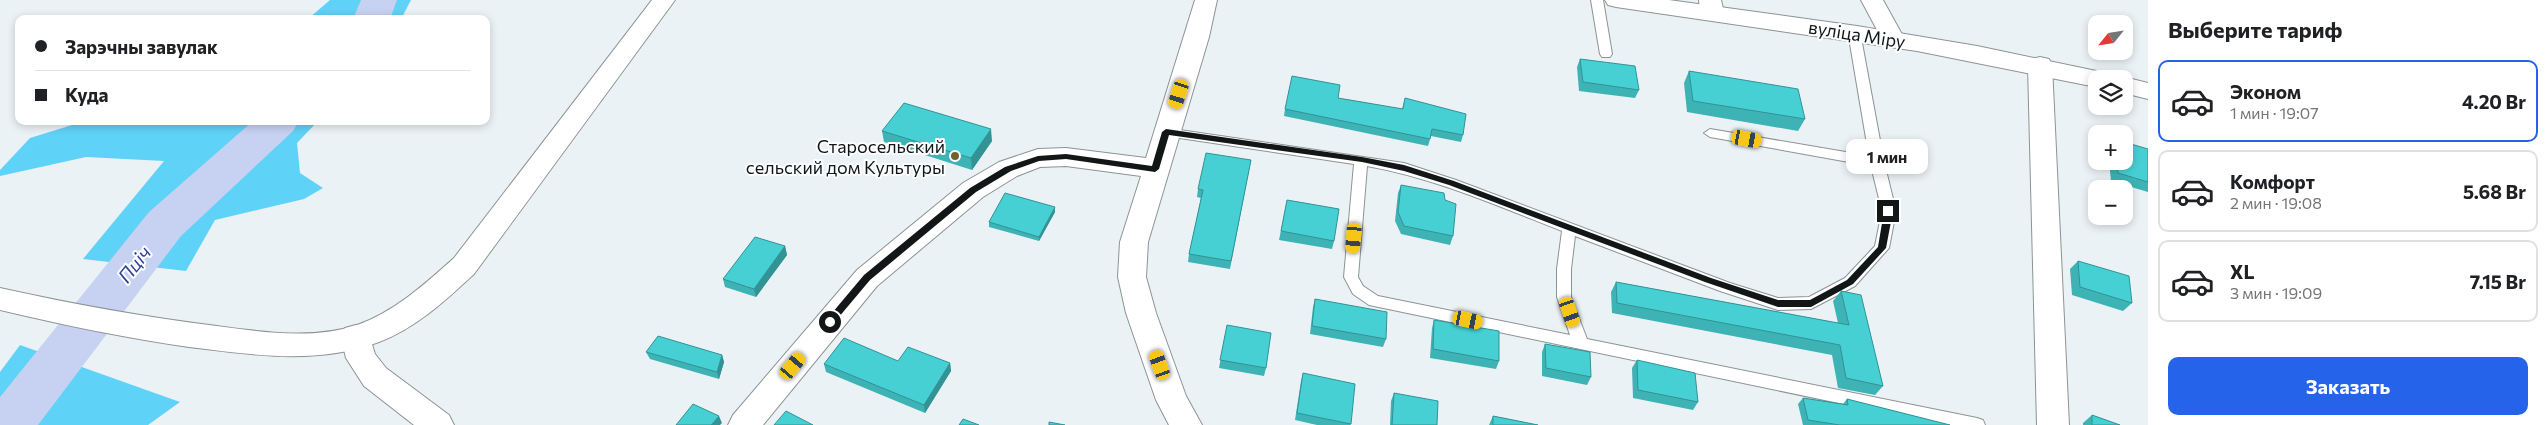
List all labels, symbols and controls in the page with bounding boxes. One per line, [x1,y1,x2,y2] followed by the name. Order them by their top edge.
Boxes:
[1807,15,1907,53] street label: вуліца Міру
[2088,15,2132,60] north arrow
[2088,15,2133,225] map controls
[2168,16,2342,43] text: Выберите тариф
[65,35,218,58] text: Зарэчны завулак
[2088,70,2133,115] button: layers
[1167,77,1190,111] car
[2170,79,2215,124] icon: car
[2230,80,2301,103] text: Эконом
[65,83,109,106] text: Куда
[2462,90,2526,113] text: 4.20 Br
[2230,103,2319,122] text: 1 мин · 19:07
[2088,125,2133,170] button: +
[1730,129,1763,149] car
[746,135,945,178] place label: Старосельский сельский дом Культуры
[1847,138,1929,174] callout: 1 мин
[1867,147,1907,166] text: 1 мин
[949,150,961,162] marker: Старосельский сельский дом Культуры
[2170,169,2215,214] icon: car
[2230,170,2315,193] text: Комфорт
[2088,180,2133,225] button: −
[2463,180,2526,203] text: 5.68 Br
[2230,193,2322,212] text: 2 мин · 19:08
[1877,200,1899,222] route end
[1345,222,1362,254] car
[113,241,155,287] water label: Пціч
[2170,259,2215,304] icon: car
[2230,260,2255,283] text: XL
[2470,270,2526,293] text: 7.15 Br
[2230,283,2322,302] text: 3 мин · 19:09
[1558,295,1581,329] car
[1451,310,1484,330] car
[819,311,841,333] route start
[1147,348,1172,382] car
[777,350,808,382] car
[2168,357,2528,415] button: Заказать

